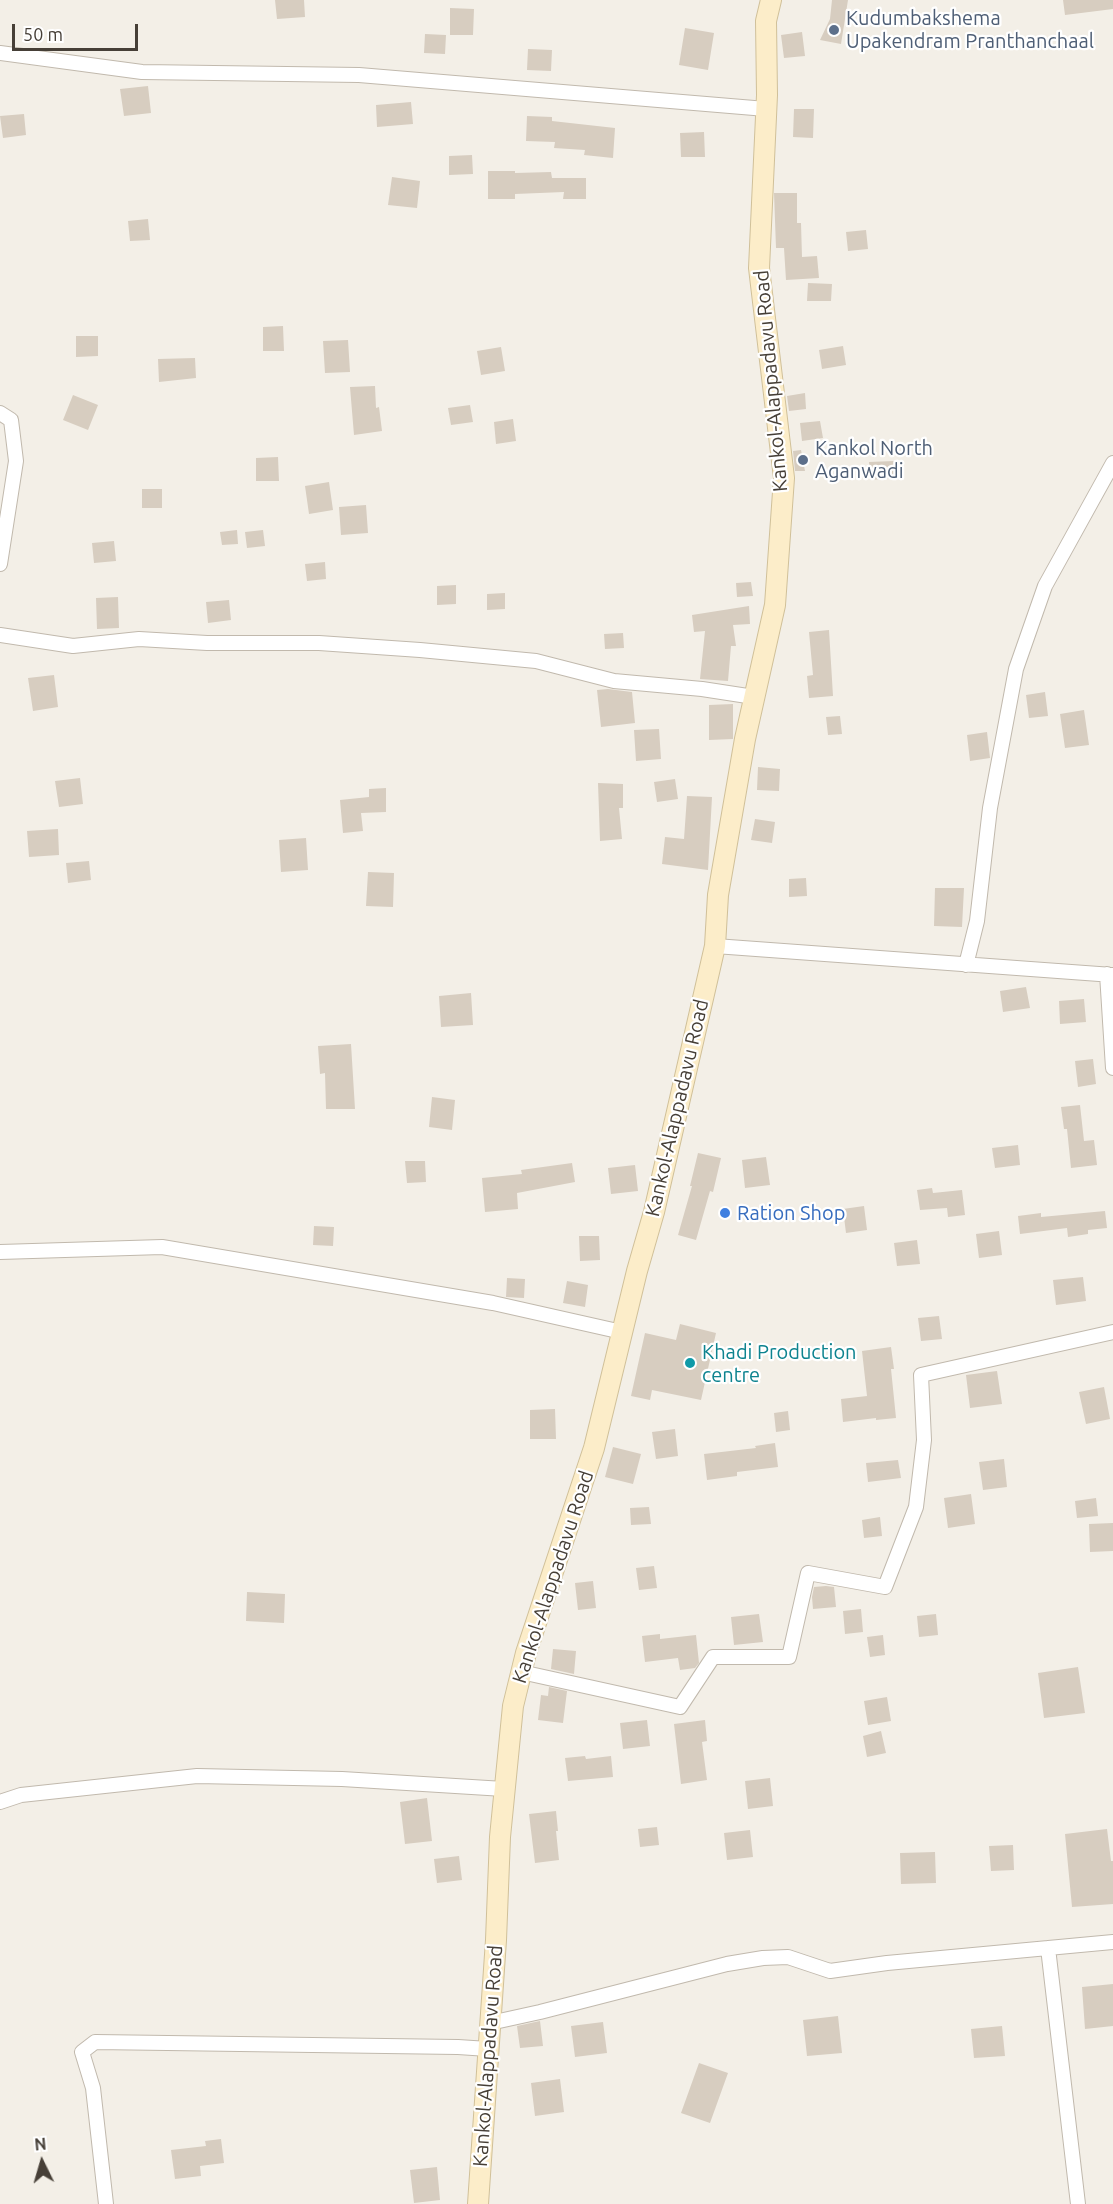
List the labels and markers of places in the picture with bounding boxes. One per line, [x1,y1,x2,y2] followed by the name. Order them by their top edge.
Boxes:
[846,6,1094,53] place label: Kudumbakshema Upakendram Pranthanchaal
[827,23,841,37] marker: Kudumbakshema Upakendram Pranthanchaal
[815,436,933,483] place label: Kankol North Aganwadi
[796,453,810,467] marker: Kankol North Aganwadi
[737,1201,845,1225] place label: Ration Shop
[718,1206,732,1220] marker: Ration Shop
[702,1340,856,1387] place label: Khadi Production centre
[683,1356,697,1370] marker: Khadi Production centre

